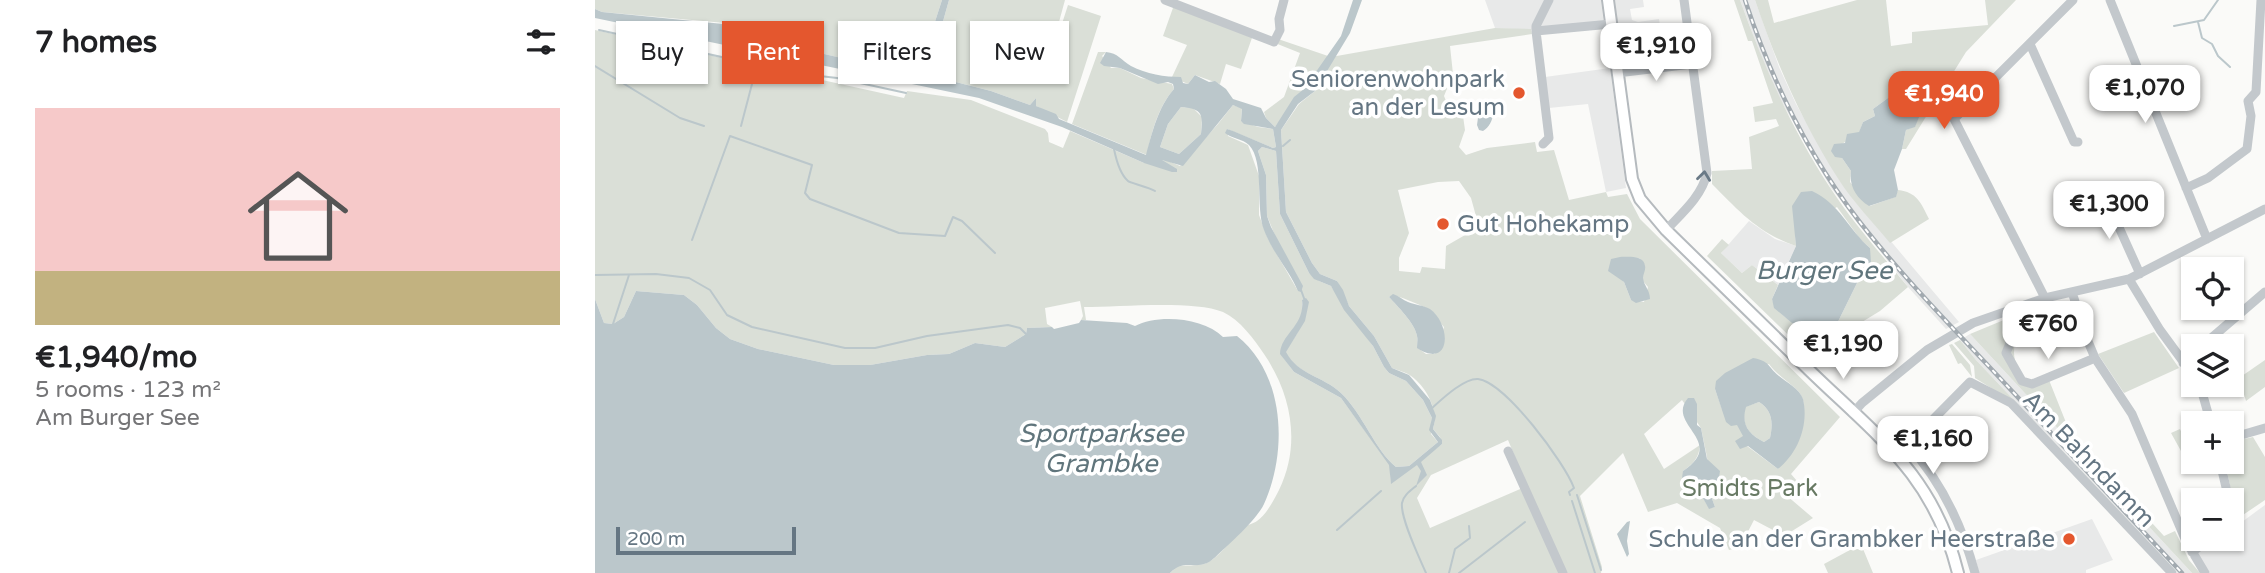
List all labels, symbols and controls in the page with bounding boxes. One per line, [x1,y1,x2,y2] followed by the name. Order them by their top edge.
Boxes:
[616,21,708,84] chip: Buy
[722,21,824,84] chip: Rent
[838,21,956,84] chip: Filters
[970,21,1069,84] chip: New
[522,23,560,61] icon: filters
[35,24,157,61] text: 7 homes
[1599,24,1713,83] pin: €1,910
[1616,32,1696,60] text: €1,910
[1291,65,1505,122] place label: Seniorenwohnpark an der Lesum
[2088,66,2202,125] pin: €1,070
[1887,72,2001,131] pin: €1,940
[2105,74,2185,102] text: €1,070
[1904,80,1984,108] text: €1,940
[1511,85,1527,101] marker: Seniorenwohnpark an der Lesum
[235,153,361,279] icon: home
[1696,170,1711,182] one-way arrow
[2052,182,2166,241] pin: €1,300
[2069,190,2149,218] text: €1,300
[1457,210,1629,239] place label: Gut Hohekamp
[1435,216,1451,232] marker: Gut Hohekamp
[1756,255,1894,286] water label: Burger See
[2181,257,2244,551] map controls
[2181,257,2244,320] button: locate
[2007,302,2089,361] pin: €760
[2018,310,2078,338] text: €760
[1786,322,1900,381] pin: €1,190
[1803,330,1883,358] text: €1,190
[2181,334,2244,397] button: layers
[35,339,197,376] text: €1,940/mo
[35,376,221,404] text: 5 rooms · 123 m²
[2016,385,2161,533] street label: Am Bahndamm
[35,404,200,432] text: Am Burger See
[2181,411,2244,474] button: +
[1876,416,1990,476] pin: €1,160
[1019,418,1185,479] water label: Sportparksee Grambke
[1893,425,1973,453] text: €1,160
[1682,474,1818,503] park label: Smidts Park
[2181,488,2244,551] button: −
[616,524,796,556] scale bar
[1648,525,2055,554] place label: Schule an der Grambker Heerstraße
[627,528,685,550] text: 200 m
[2061,531,2077,547] marker: Schule an der Grambker Heerstraße

